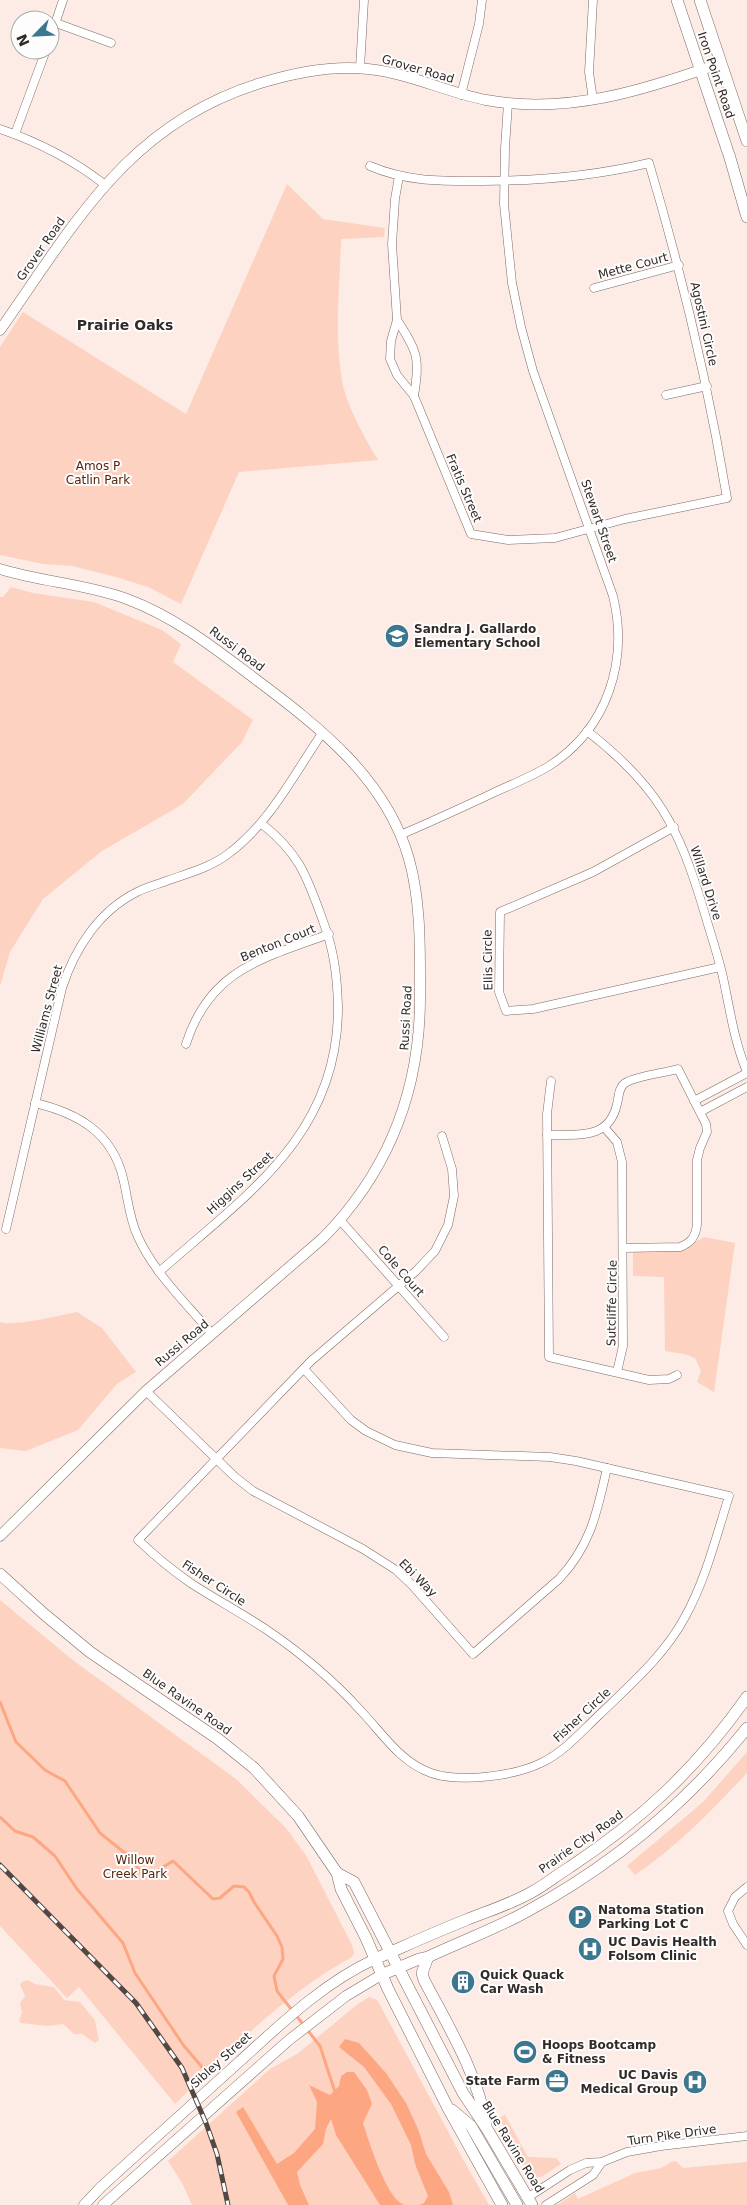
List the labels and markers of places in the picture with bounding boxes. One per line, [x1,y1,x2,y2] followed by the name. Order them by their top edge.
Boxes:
[414,622,540,650] place label: Sandra J. Gallardo Elementary School
[384,623,410,649] school or university icon: Sandra J. Gallardo Elementary School
[598,1903,704,1931] place label: Natoma Station Parking Lot C
[567,1904,593,1930] parking icon: Natoma Station Parking Lot C
[608,1935,717,1963] place label: UC Davis Health Folsom Clinic
[577,1936,603,1962] hospital icon: UC Davis Health Folsom Clinic
[480,1968,565,1996] place label: Quick Quack Car Wash
[450,1969,476,1995] building icon: Quick Quack Car Wash
[542,2038,657,2066] place label: Hoops Bootcamp & Fitness
[512,2039,538,2065] sports icon: Hoops Bootcamp & Fitness
[544,2068,570,2094] office icon: State Farm
[581,2068,678,2096] place label: UC Davis Medical Group
[682,2069,708,2095] hospital icon: UC Davis Medical Group
[465,2074,540,2088] place label: State Farm

